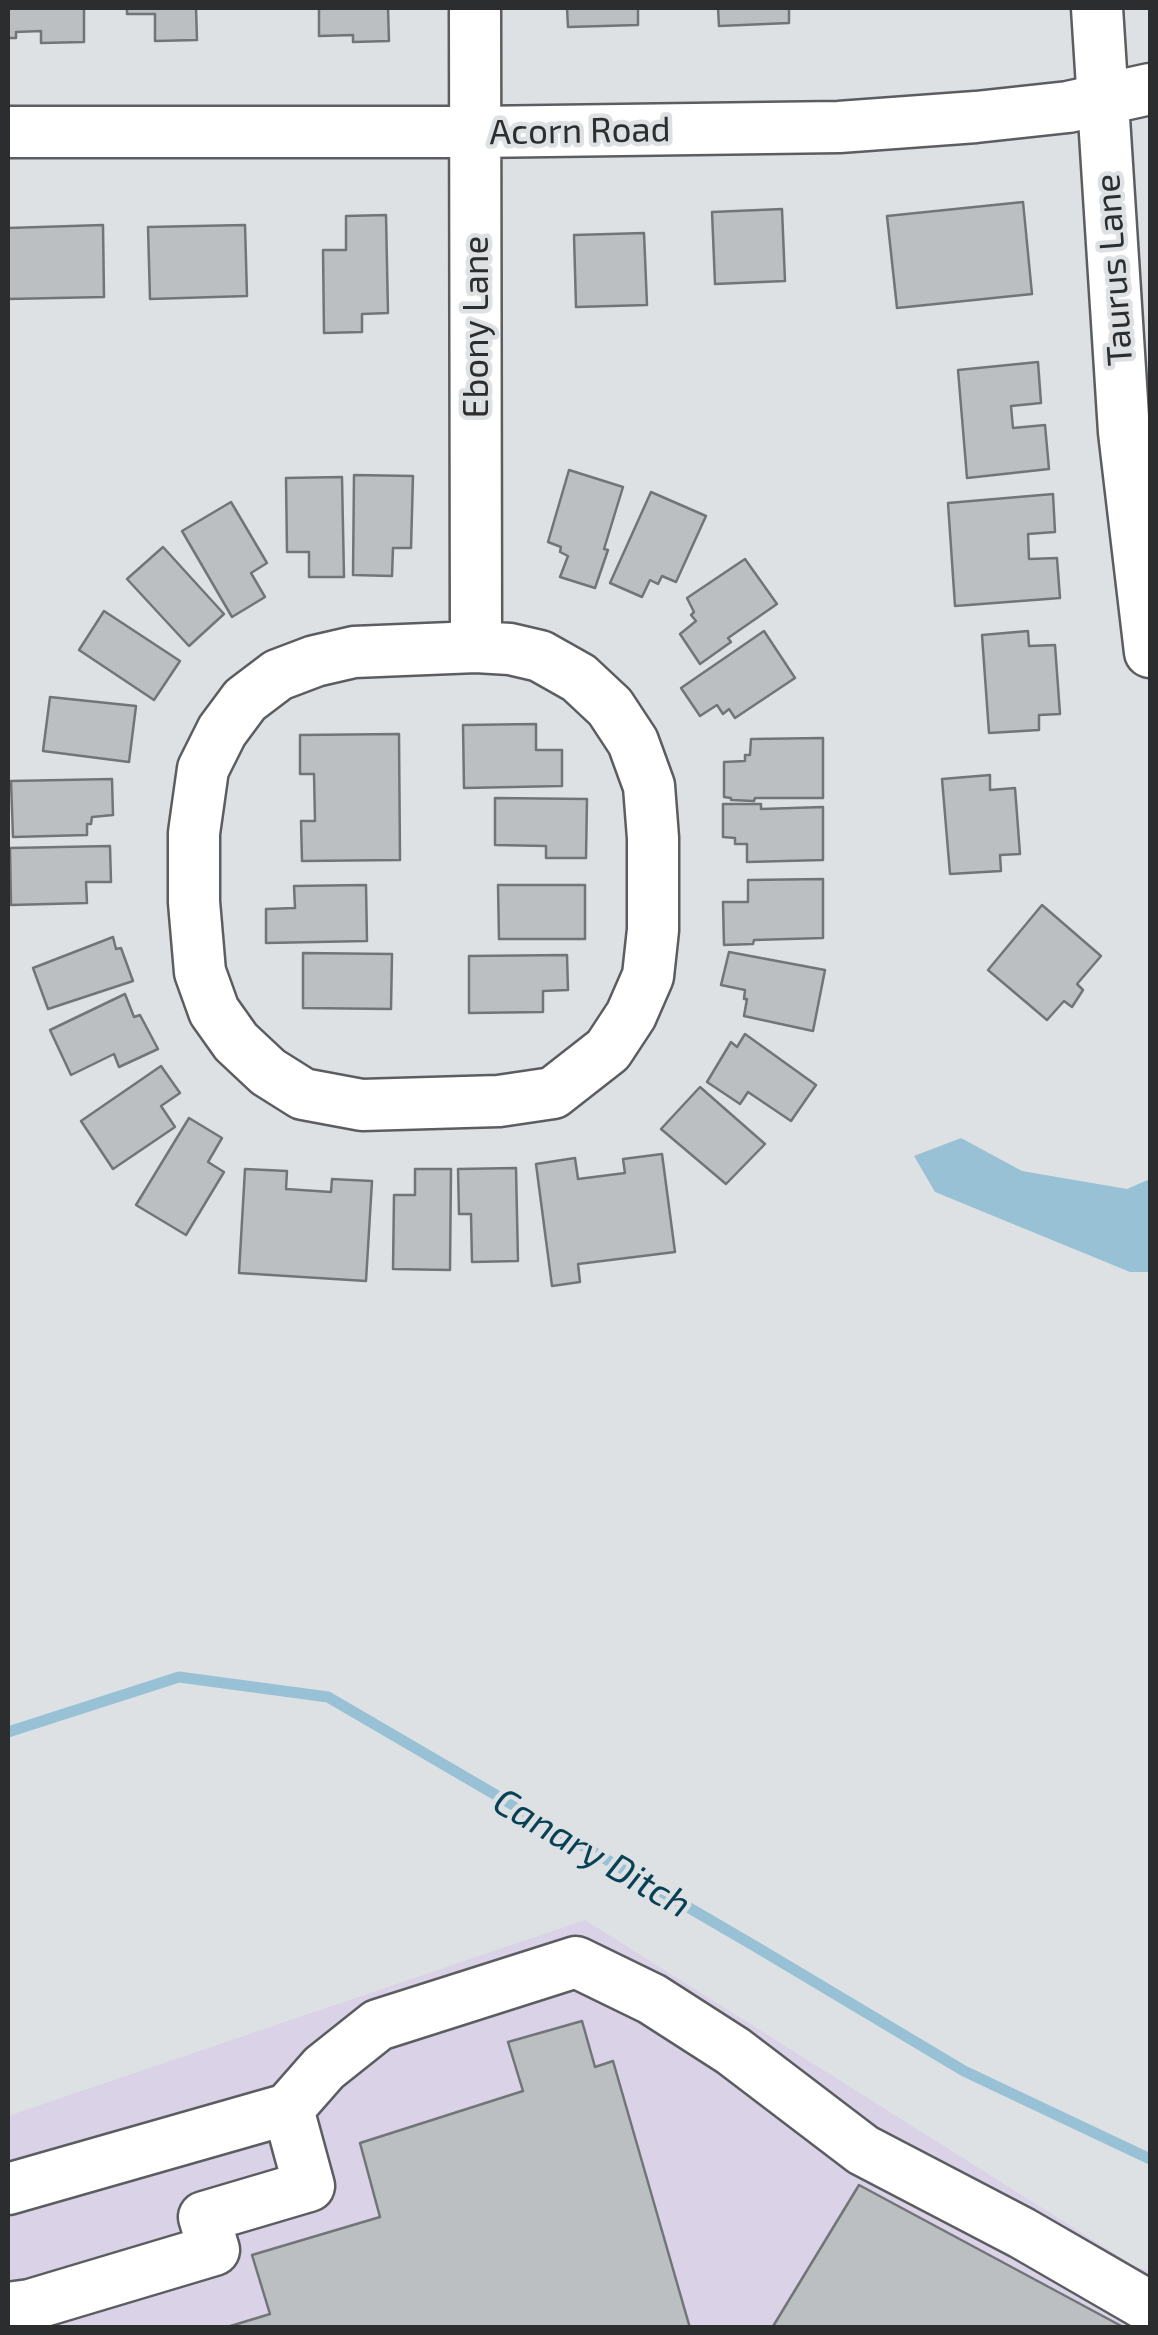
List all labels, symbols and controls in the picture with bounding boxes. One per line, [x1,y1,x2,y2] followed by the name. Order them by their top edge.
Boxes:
[489,108,671,154] street label: Acorn Road
[1086,173,1142,367] street label: Taurus Lane
[455,236,497,418] street label: Ebony Lane
[485,1778,699,1928] water label: Canary Ditch

